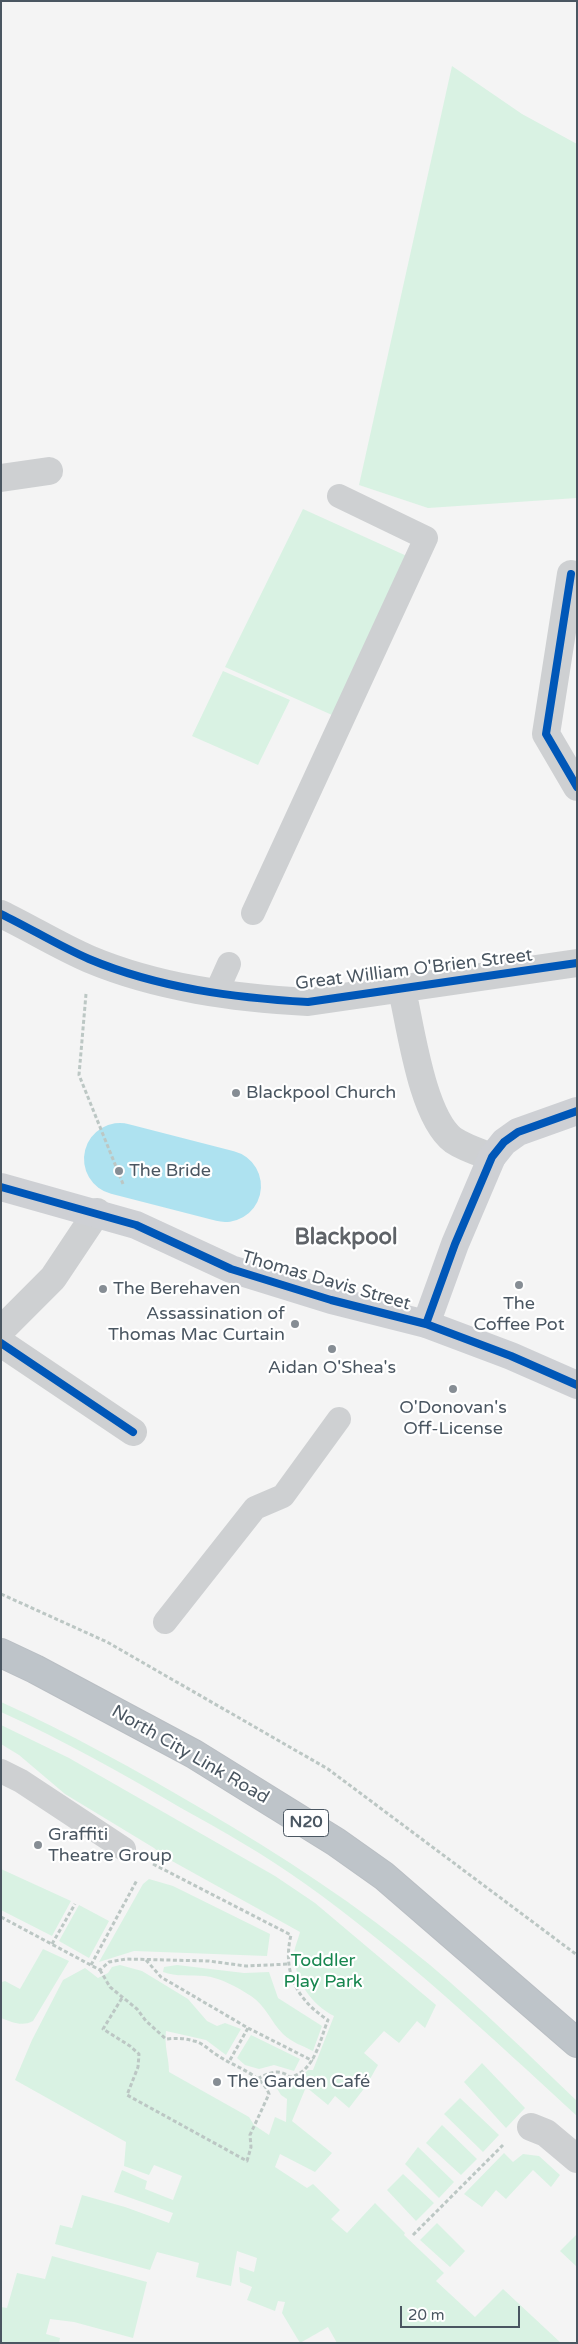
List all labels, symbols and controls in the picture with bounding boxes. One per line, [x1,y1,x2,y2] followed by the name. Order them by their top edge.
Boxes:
[294,945,534,995] street label: Great William O'Brien Street
[246,1082,396,1104] place label: Blackpool Church
[230,1087,242,1099] marker: Blackpool Church
[129,1160,211,1182] place label: The Bride
[113,1165,125,1177] marker: The Bride
[295,1225,397,1251] district label: Blackpool
[239,1247,413,1315] street label: Thomas Davis Street
[113,1278,241,1300] place label: The Berehaven
[513,1279,525,1291] marker: The Coffee Pot
[97,1283,109,1295] marker: The Berehaven
[473,1293,565,1336] place label: The Coffee Pot
[108,1303,285,1346] place label: Assassination of Thomas Mac Curtain
[289,1318,301,1330] marker: Assassination of Thomas Mac Curtain
[326,1343,338,1355] marker: Aidan O'Shea's
[268,1357,396,1379] place label: Aidan O'Shea's
[447,1383,459,1395] marker: O'Donovan's Off-License
[399,1397,507,1440] place label: O'Donovan's Off-License
[107,1701,273,1809] street label: North City Link Road
[284,1810,328,1836] road number: N20
[48,1824,172,1866] place label: Graffiti Theatre Group
[32,1839,44,1851] marker: Graffiti Theatre Group
[283,1950,363,1992] park label: Toddler Play Park
[227,2071,370,2093] place label: The Garden Café
[211,2076,223,2088] marker: The Garden Café
[403,2296,523,2328] scale bar
[408,2306,445,2324] text: 20 m

